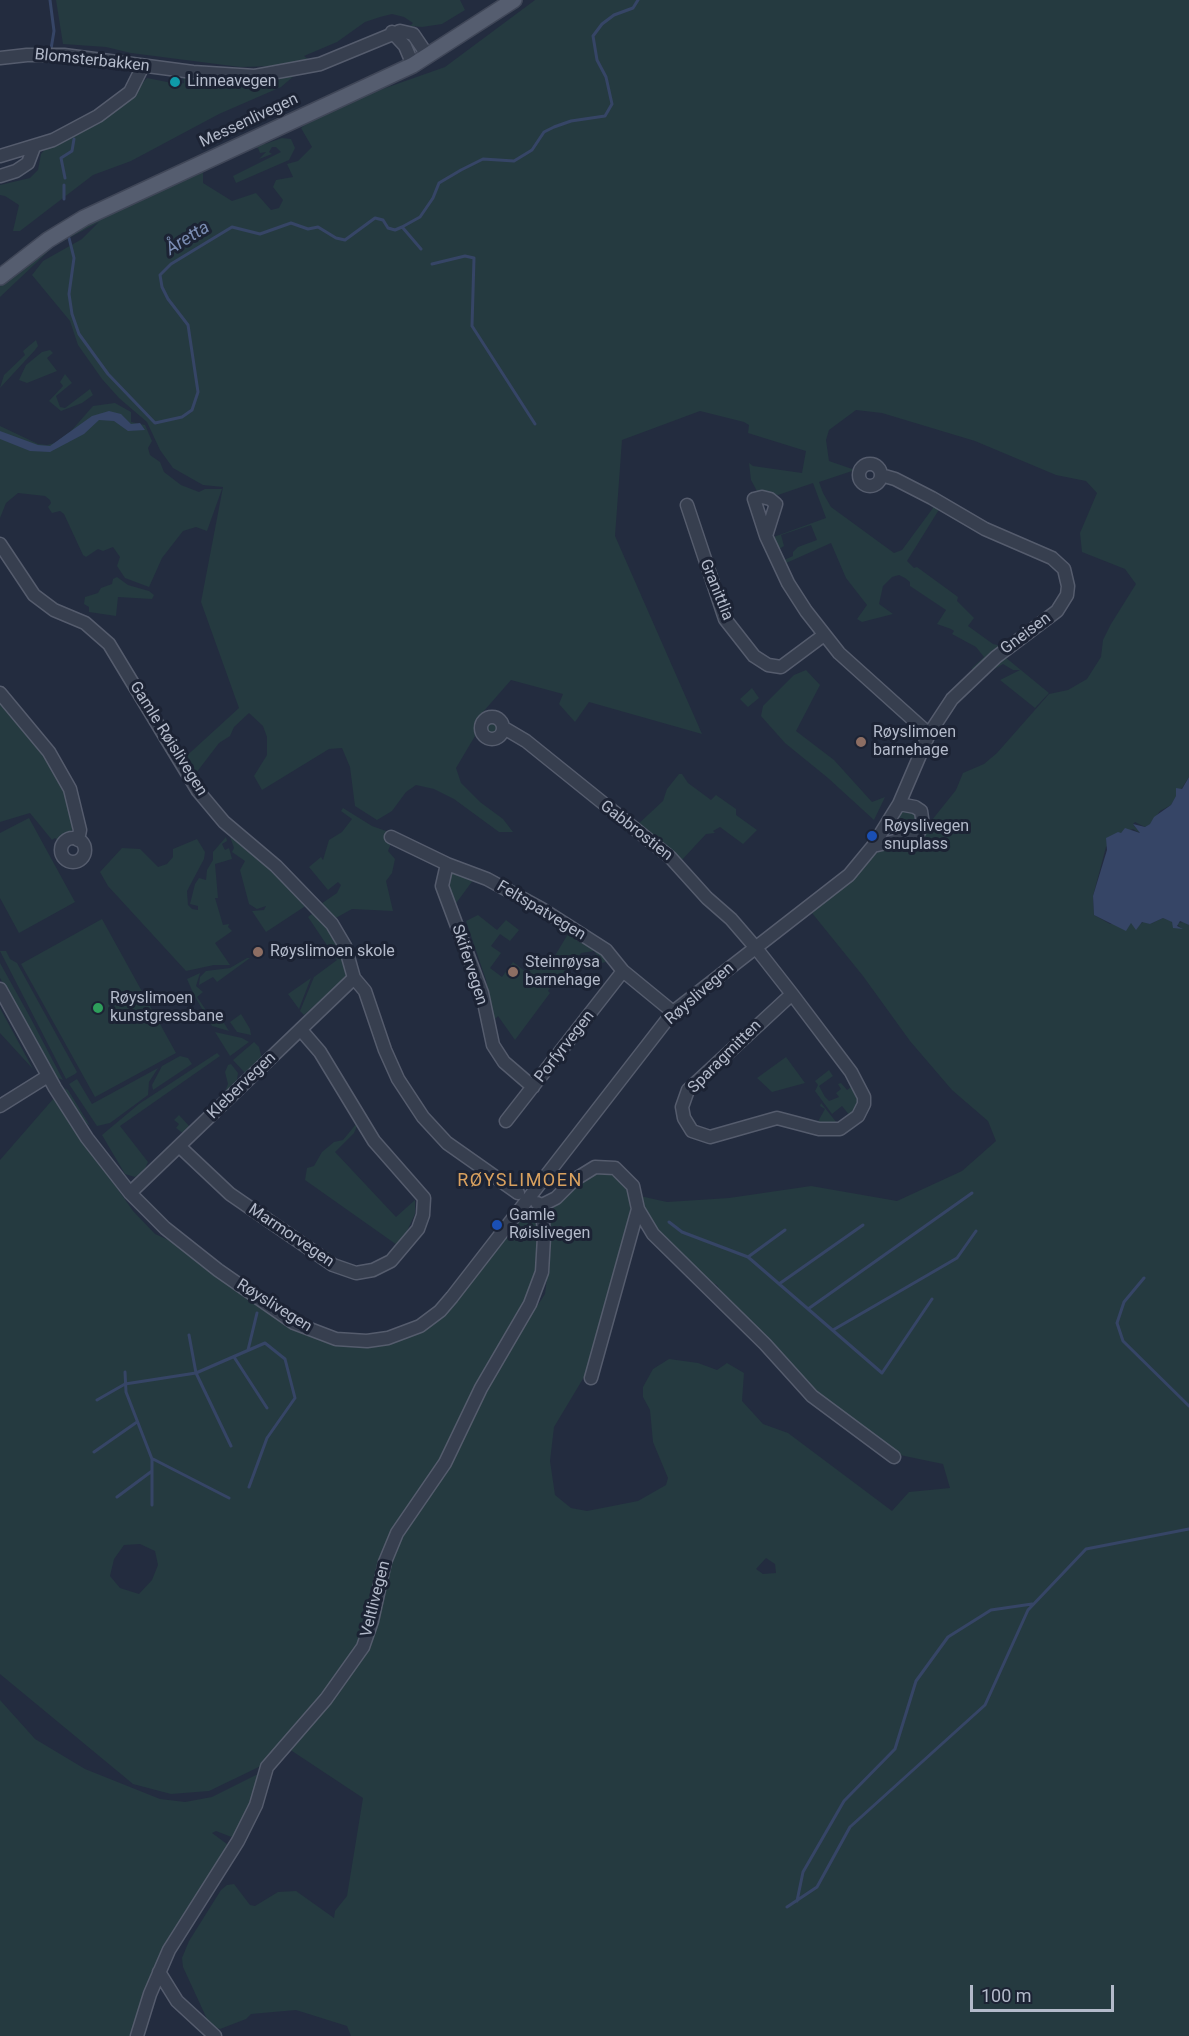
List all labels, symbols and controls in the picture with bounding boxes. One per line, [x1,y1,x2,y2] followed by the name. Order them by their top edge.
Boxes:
[34,45,150,77] street label: Blomsterbakken
[187,72,277,92] place label: Linneavegen
[168,75,182,89] marker: Linneavegen
[197,90,301,152] street label: Messenlivegen
[162,217,214,261] water label: Åretta
[695,557,737,623] street label: Granittlia
[997,609,1055,659] street label: Gneisen
[125,678,211,800] street label: Gamle Røislivegen
[873,723,956,761] place label: Røyslimoen barnehage
[854,735,868,749] marker: Røyslimoen barnehage
[596,797,676,865] street label: Gabbrostien
[884,817,969,855] place label: Røyslivegen snuplass
[865,829,879,843] marker: Røyslivegen snuplass
[493,877,589,945] street label: Feltspatvegen
[447,922,491,1008] street label: Skifervegen
[270,942,395,962] place label: Røyslimoen skole
[251,945,265,959] marker: Røyslimoen skole
[525,953,600,991] place label: Steinrøysa barnehage
[662,959,738,1029] street label: Røyslivegen
[506,965,520,979] marker: Steinrøysa barnehage
[110,989,224,1027] place label: Røyslimoen kunstgressbane
[91,1001,105,1015] marker: Røyslimoen kunstgressbane
[531,1007,599,1087] street label: Porfyrvegen
[684,1016,766,1098] street label: Sparagmitten
[204,1049,280,1123] street label: Klebervegen
[457,1170,583,1192] district label: RØYSLIMOEN
[244,1200,338,1272] street label: Marmorvegen
[509,1206,590,1244] place label: Gamle Røislivegen
[490,1218,504,1232] marker: Gamle Røislivegen
[233,1275,315,1337] street label: Røyslivegen
[357,1559,395,1639] street label: Veltlivegen
[973,1973,1117,2011] scale bar
[981,1985,1032,2006] text: 100 m

